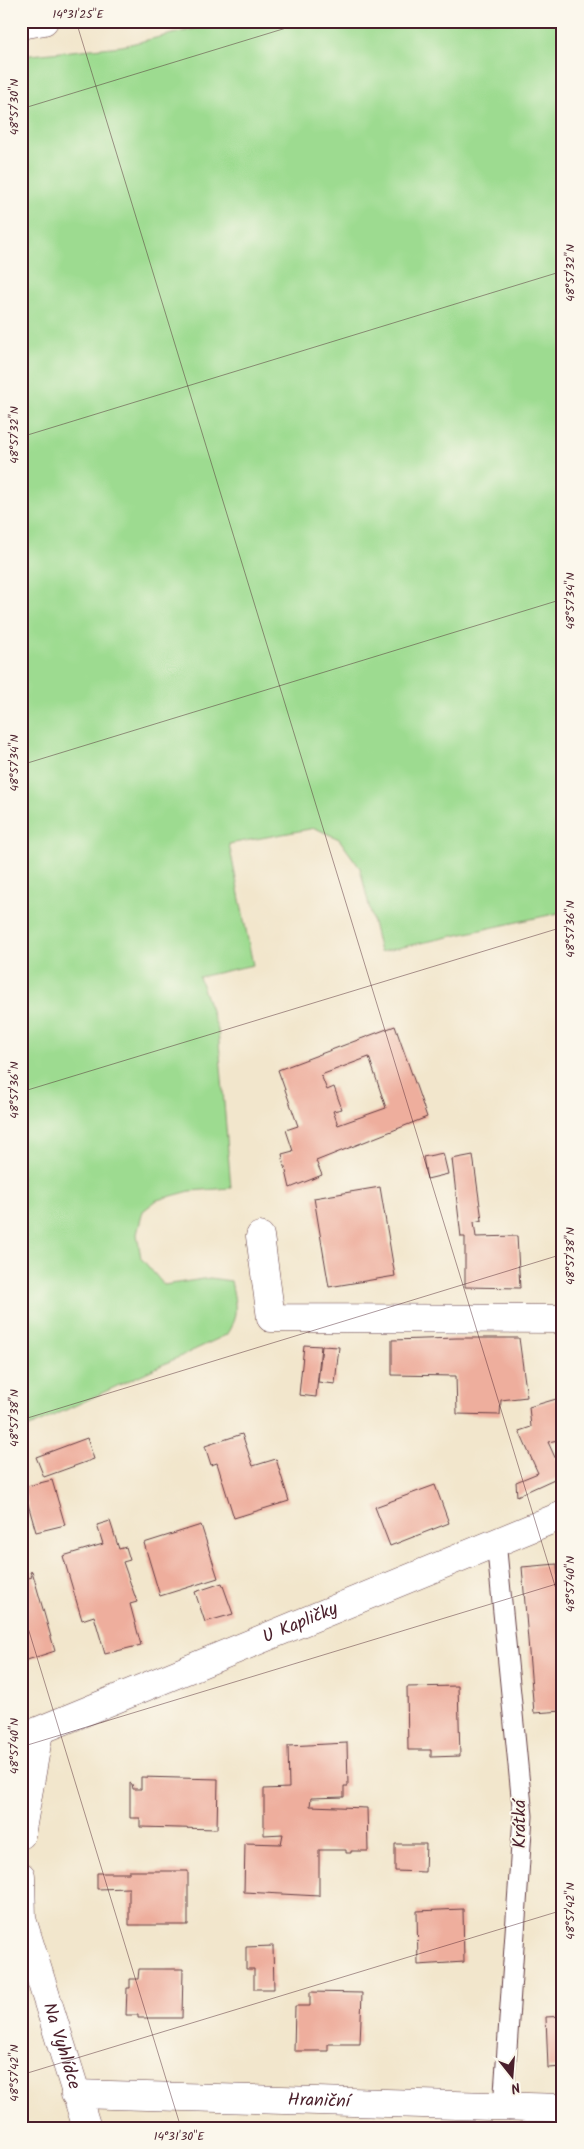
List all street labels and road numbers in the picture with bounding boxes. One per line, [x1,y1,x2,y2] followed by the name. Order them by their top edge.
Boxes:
[258,1594,343,1652] street label: U Kapličky
[506,1798,535,1849] street label: Krátká
[34,1999,89,2093] street label: Na Vyhlídce
[287,2086,353,2116] street label: Hraniční

